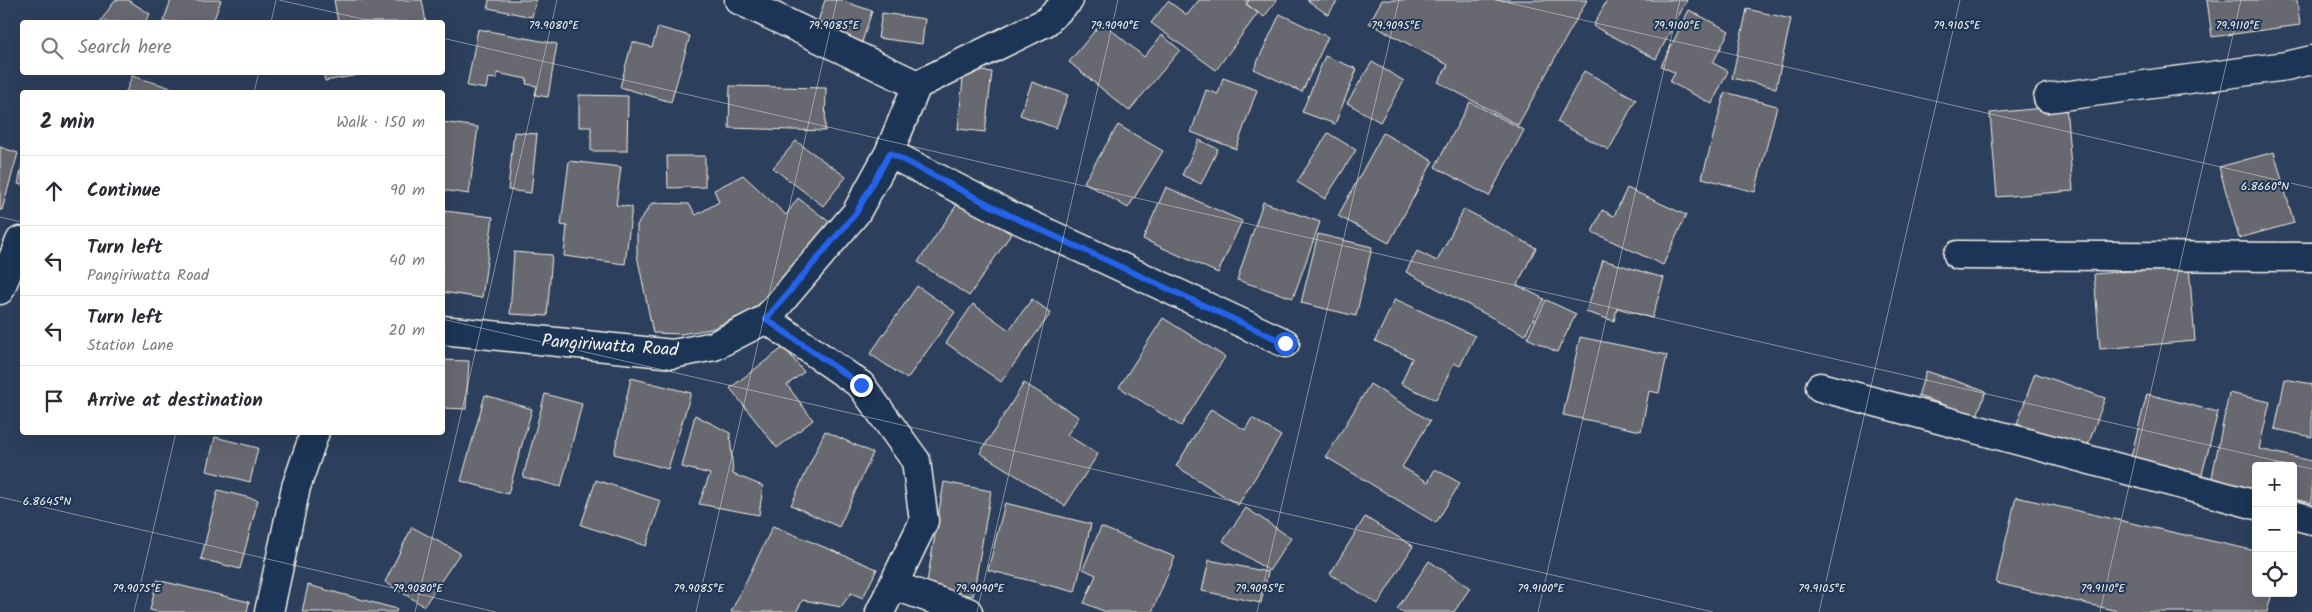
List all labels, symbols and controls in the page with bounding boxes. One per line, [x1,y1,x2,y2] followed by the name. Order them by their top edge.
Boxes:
[529,16,580,35] text: 79.9080°E
[809,16,860,35] text: 79.9085°E
[1090,16,1140,35] text: 79.9090°E
[1371,16,1422,35] text: 79.9095°E
[1654,16,1701,35] text: 79.9100°E
[1933,16,1982,35] text: 79.9105°E
[2216,16,2261,35] text: 79.9110°E
[20,20,445,75] search box
[78,33,172,63] text: Search here
[38,34,66,62] icon: search
[40,106,95,139] text: 2 min
[336,110,425,135] text: Walk · 150 m
[87,176,160,206] text: Continue
[40,177,68,205] icon: ahead
[2241,177,2289,196] text: 6.8660°N
[390,178,425,203] text: 90 m
[87,233,162,263] text: Turn left
[40,247,68,275] icon: left
[389,248,425,273] text: 40 m
[87,263,209,288] text: Pangiriwatta Road
[87,303,162,333] text: Turn left
[40,317,68,345] icon: left
[389,318,425,343] text: 20 m
[540,327,680,366] street label: Pangiriwatta Road
[1274,332,1297,355] route start
[87,333,173,358] text: Station Lane
[850,374,873,397] route end
[87,386,263,416] text: Arrive at destination
[40,387,68,415] icon: arrive
[2252,462,2297,597] map controls
[2252,462,2297,507] button: +
[23,492,71,511] text: 6.8645°N
[2252,507,2297,552] button: −
[2252,552,2297,597] button: locate
[112,579,163,598] text: 79.9075°E
[393,579,444,598] text: 79.9080°E
[674,579,725,598] text: 79.9085°E
[955,579,1005,598] text: 79.9090°E
[1235,579,1286,598] text: 79.9095°E
[1518,579,1565,598] text: 79.9100°E
[1798,579,1847,598] text: 79.9105°E
[2081,579,2126,598] text: 79.9110°E

